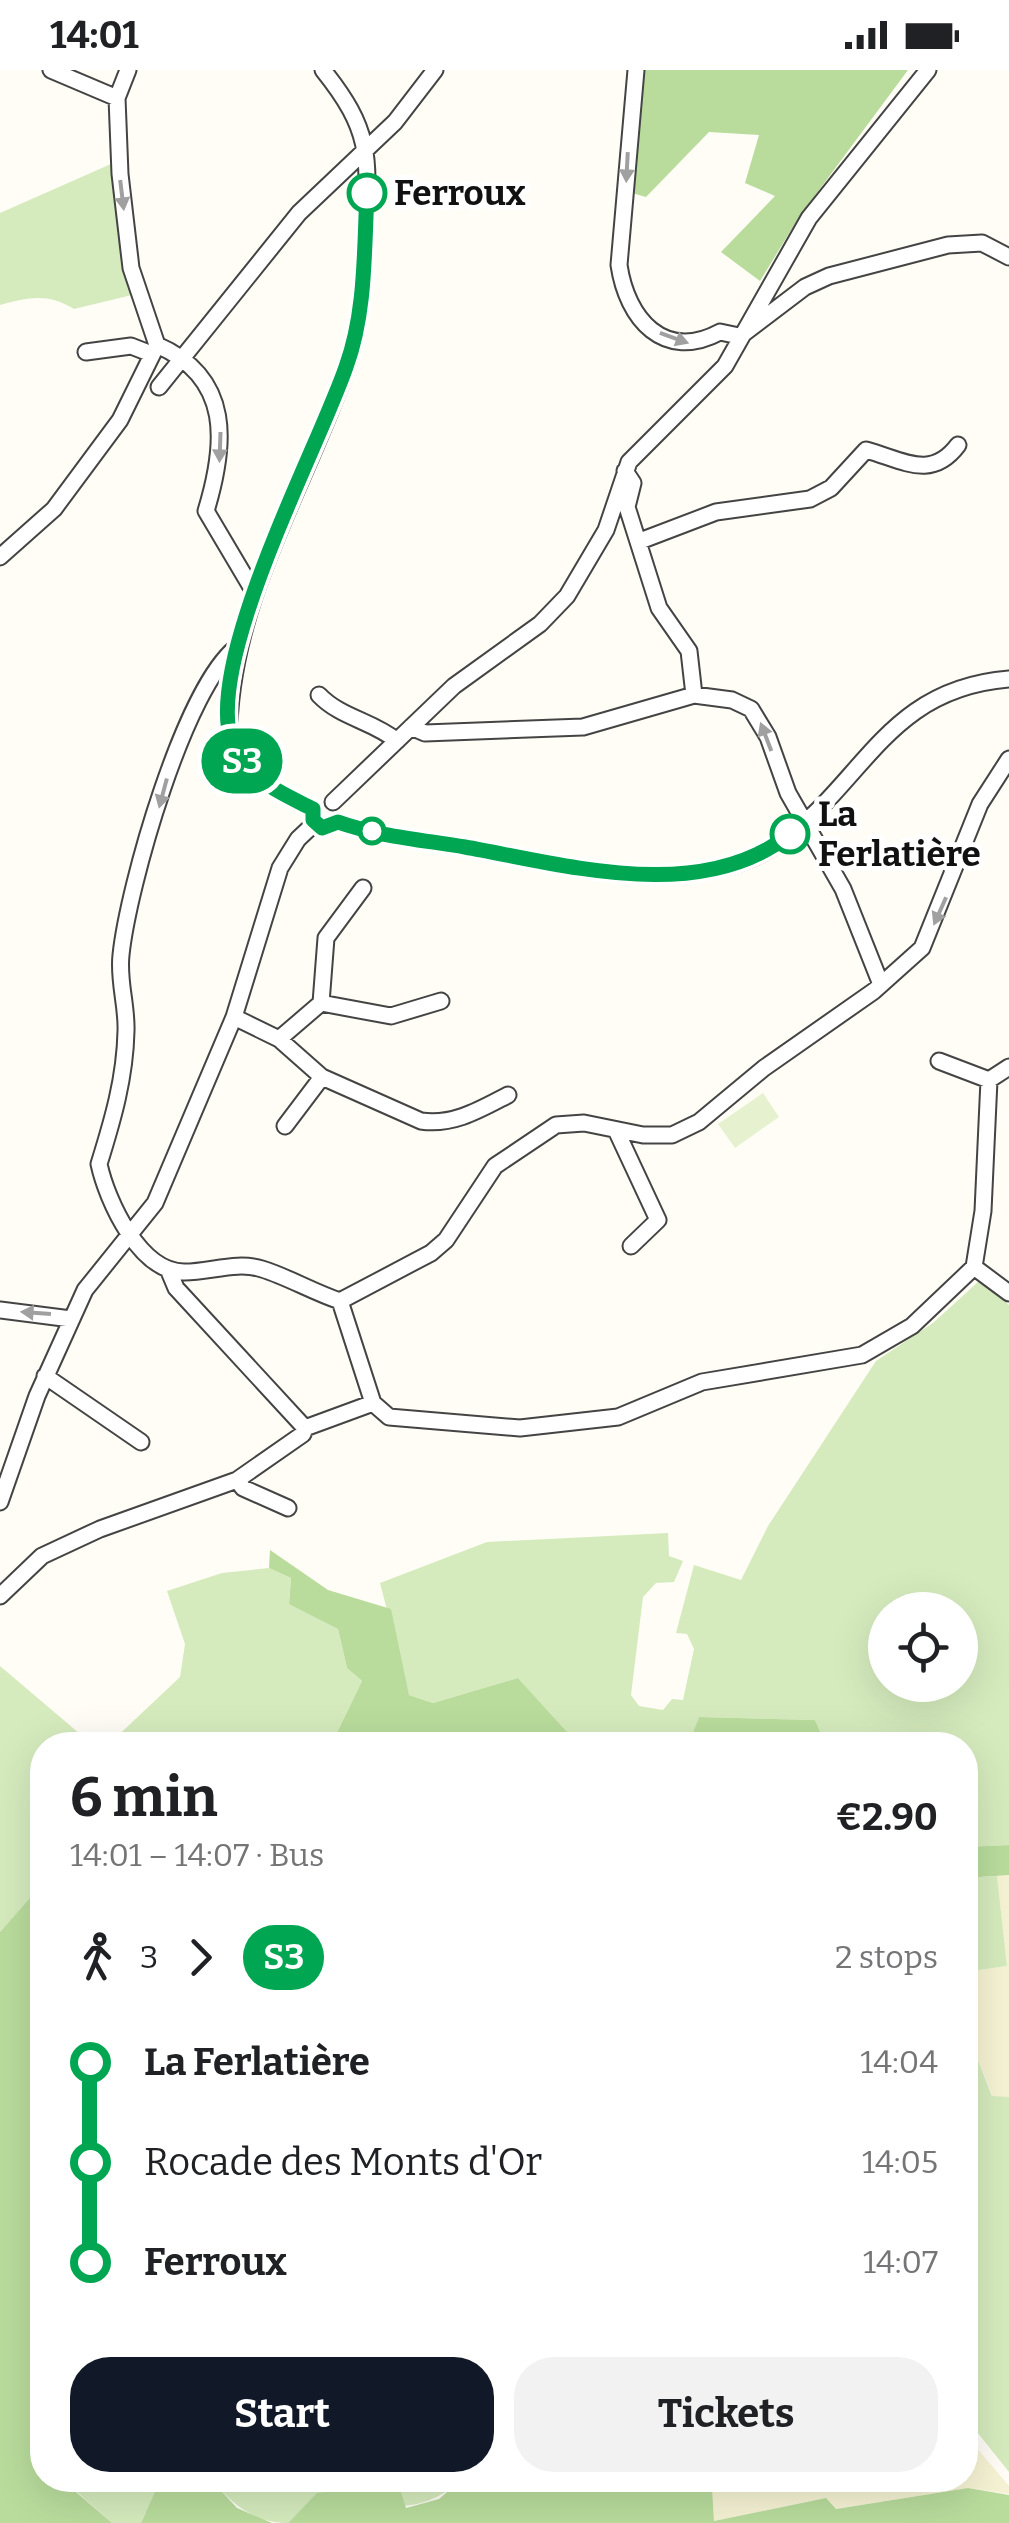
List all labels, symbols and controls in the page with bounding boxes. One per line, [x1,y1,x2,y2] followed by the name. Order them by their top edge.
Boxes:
[50,12,139,58] text: 14:01
[619,152,635,183] one-way arrow
[394,172,526,214] place label: Ferroux
[348,174,386,212] marker: Ferroux
[114,180,130,212] one-way arrow
[659,331,689,346] one-way arrow
[212,432,228,464] one-way arrow
[758,722,773,752] one-way arrow
[197,728,287,794] line badge: S3
[221,740,263,782] text: S3
[154,777,170,808] one-way arrow
[818,793,981,875] place label: La Ferlatière
[771,815,809,853] marker: La Ferlatière
[359,818,385,844] unlabelled marker
[932,896,948,926] one-way arrow
[19,1305,51,1321] one-way arrow
[868,1592,978,1702] map controls
[868,1592,978,1702] button: locate
[70,1765,218,1831] text: 6 min
[836,1794,938,1840] text: €2.90
[70,1836,324,1874] text: 14:01 – 14:07 · Bus
[70,1930,125,1985] icon: walk
[173,1930,228,1985] icon: forward
[263,1936,304,1978] text: S3
[140,1938,158,1976] text: 3
[835,1938,938,1976] text: 2 stops
[144,2039,370,2085] text: La Ferlatière
[860,2043,938,2081] text: 14:04
[144,2139,542,2185] text: Rocade des Monts d'Or
[862,2143,938,2181] text: 14:05
[144,2239,287,2285] text: Ferroux
[863,2243,938,2281] text: 14:07
[70,2357,494,2472] button: Start
[514,2357,938,2472] button: Tickets

